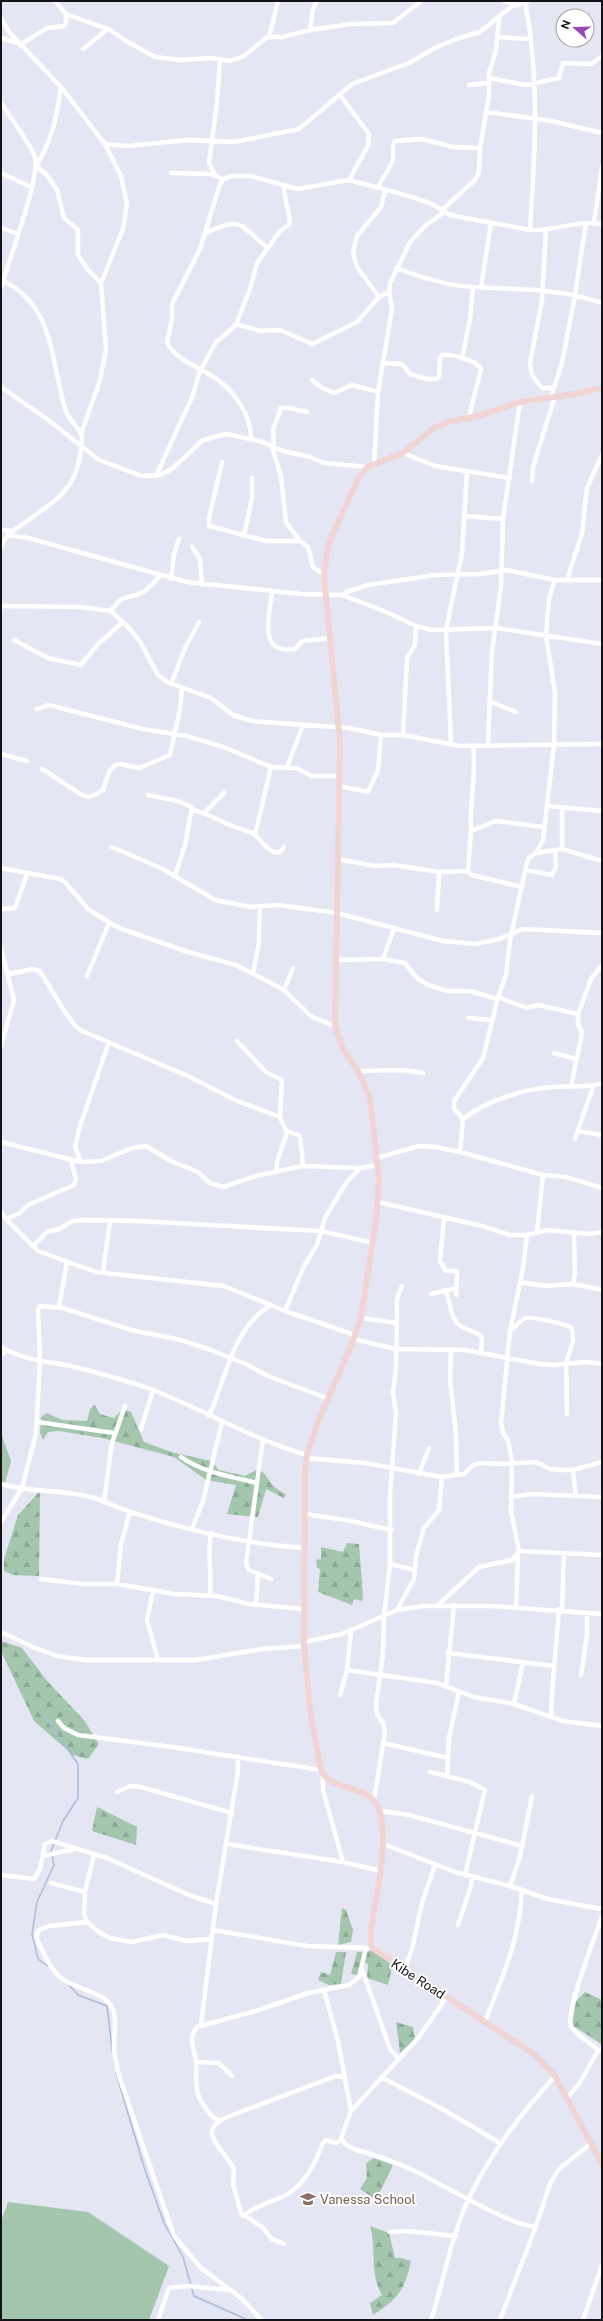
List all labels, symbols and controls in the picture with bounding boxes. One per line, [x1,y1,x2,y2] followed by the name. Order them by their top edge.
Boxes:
[555,8,595,48] north arrow
[558,18,573,31] text: N
[388,1956,448,2002] street label: Kibe Road
[299,2190,317,2208] school or university icon: Vanessa School
[320,2192,416,2207] place label: Vanessa School

